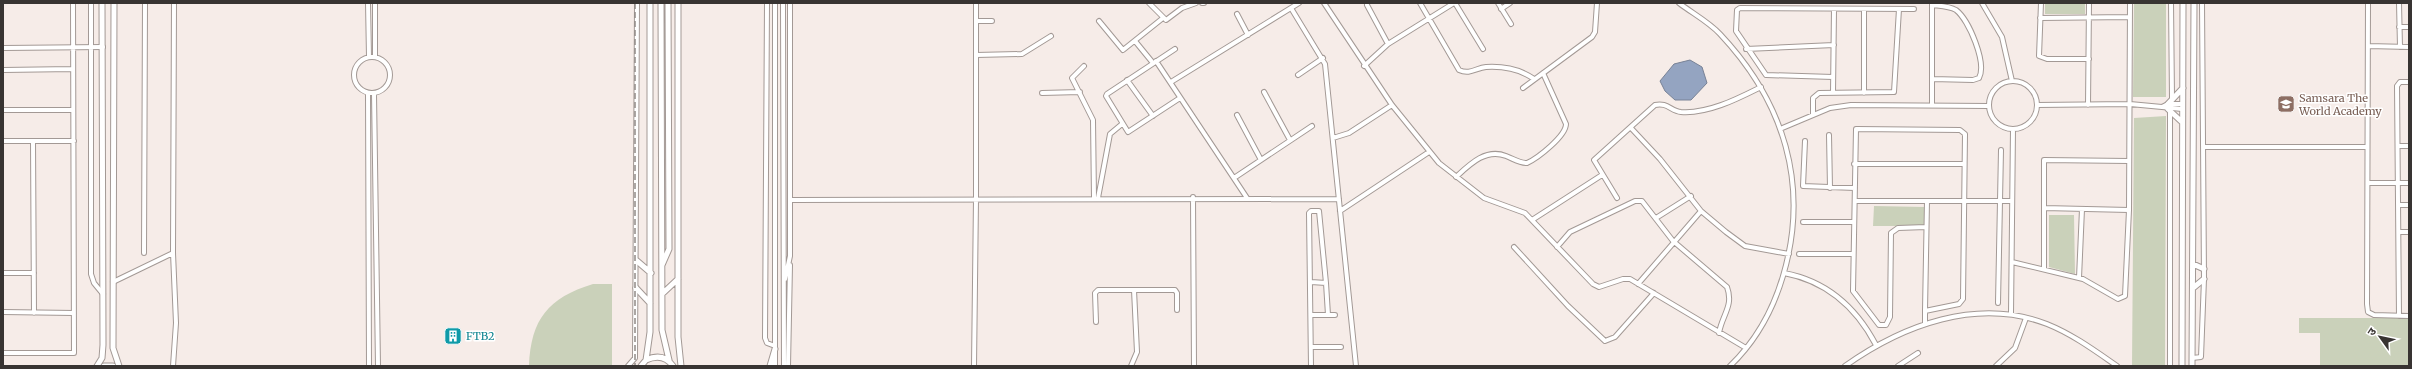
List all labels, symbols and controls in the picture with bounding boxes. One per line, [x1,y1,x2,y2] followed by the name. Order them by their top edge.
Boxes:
[2298,91,2382,118] place label: Samsara The World Academy
[2276,94,2296,114] school or university icon: Samsara The World Academy
[2360,317,2400,357] north arrow
[2364,325,2380,338] text: उ
[443,326,463,346] building icon: FTB2
[466,329,495,343] place label: FTB2

